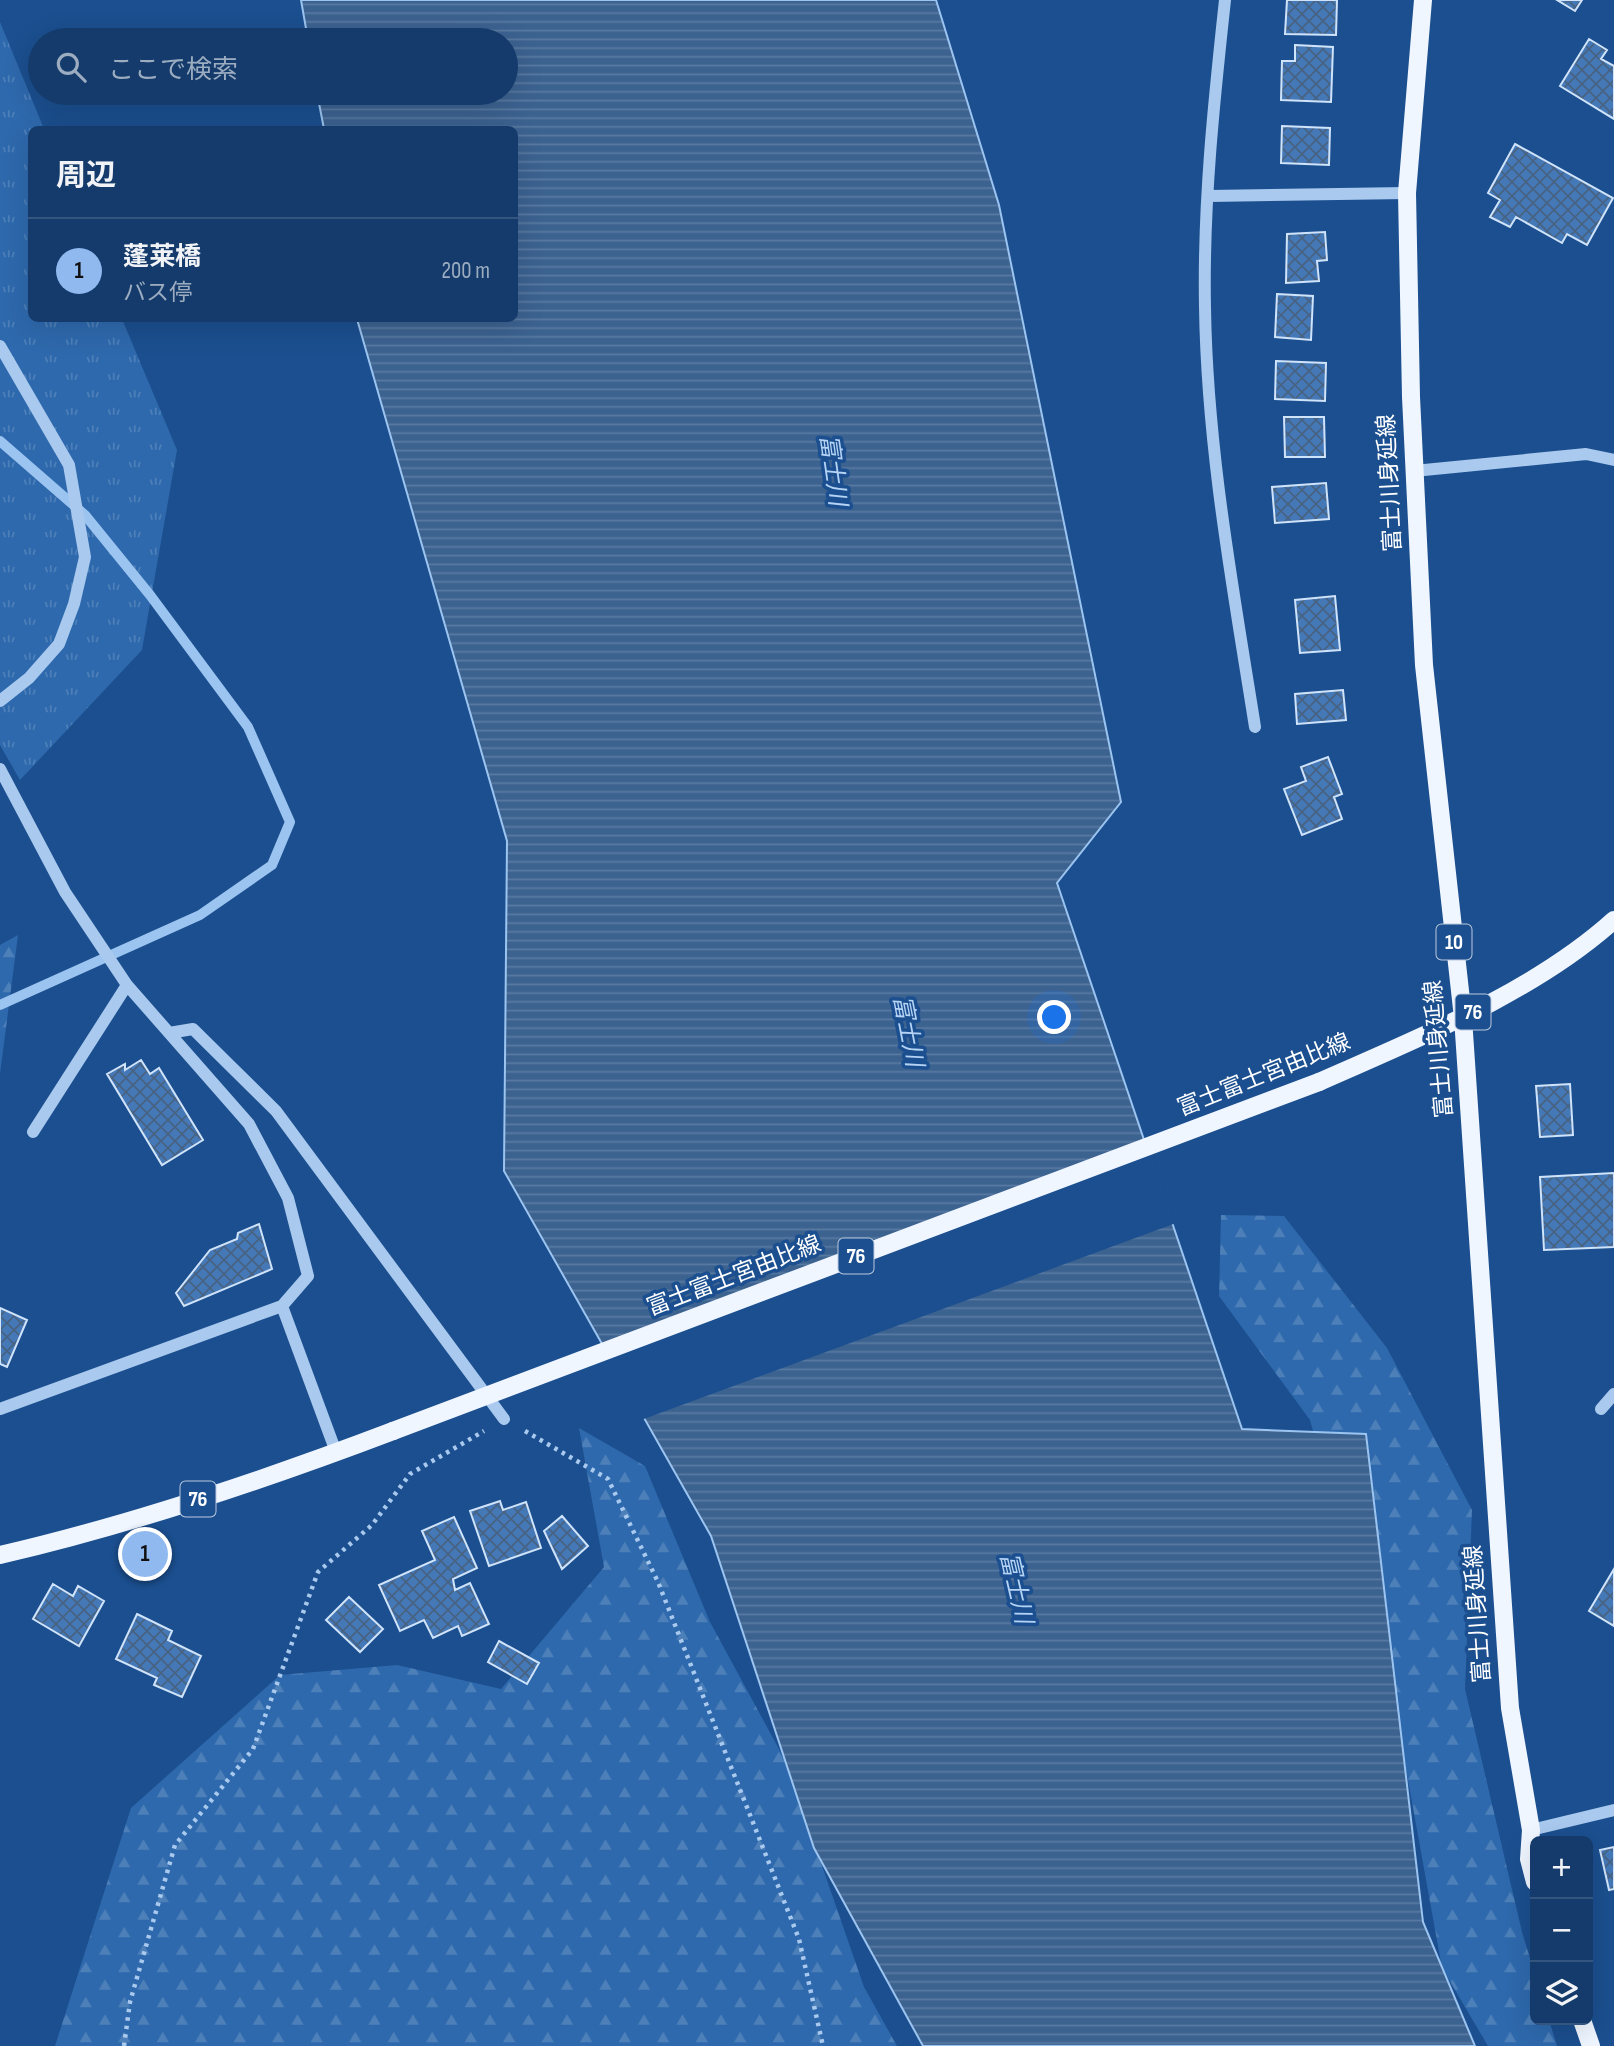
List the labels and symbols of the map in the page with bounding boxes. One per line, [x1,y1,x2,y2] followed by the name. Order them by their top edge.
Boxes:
[1372,413,1408,553] street label: 富士川身延線
[814,432,853,511] water label: 富士川
[1436,925,1472,960] road number: 10
[1419,979,1459,1119] street label: 富士川身延線
[887,993,930,1072] water label: 富士川
[1456,995,1490,1030] road number: 76
[1037,1000,1071,1034] your location
[1173,1028,1355,1122] street label: 富士富士宮由比線
[643,1230,825,1322] street label: 富士富士宮由比線
[838,1238,874,1274] road number: 76
[180,1482,216,1516] road number: 76
[122,1528,168,1580] pin: 1
[1459,1544,1497,1684] street label: 富士川身延線
[994,1550,1039,1629] water label: 富士川

